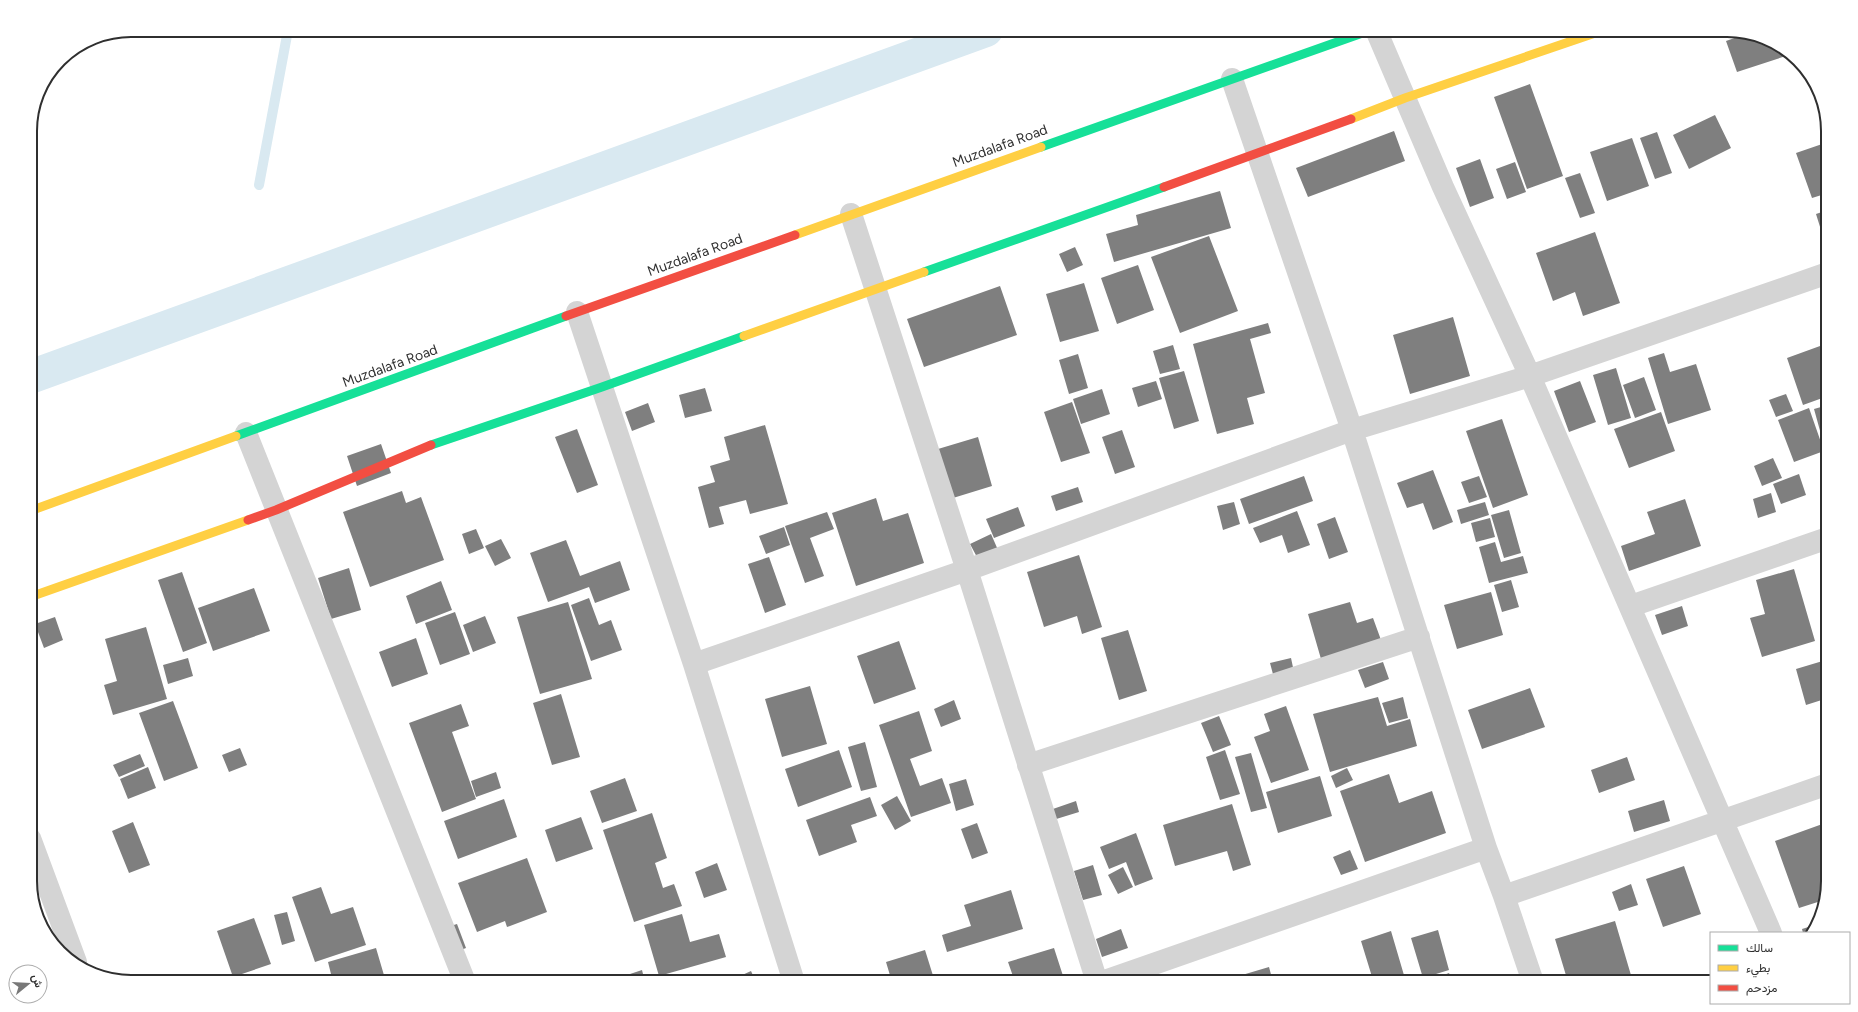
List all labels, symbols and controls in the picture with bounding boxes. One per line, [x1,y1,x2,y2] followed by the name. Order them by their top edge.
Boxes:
[950,121,1050,171] street label: Muzdalafa Road
[645,230,745,280] street label: Muzdalafa Road
[340,341,440,391] street label: Muzdalafa Road
[1710,932,1850,1004] legend
[1746,941,1773,955] text: سالك
[1746,961,1770,978] text: بطيء
[8,964,48,1004] north arrow
[29,973,45,989] text: ش
[1746,981,1777,996] text: مزدحم

